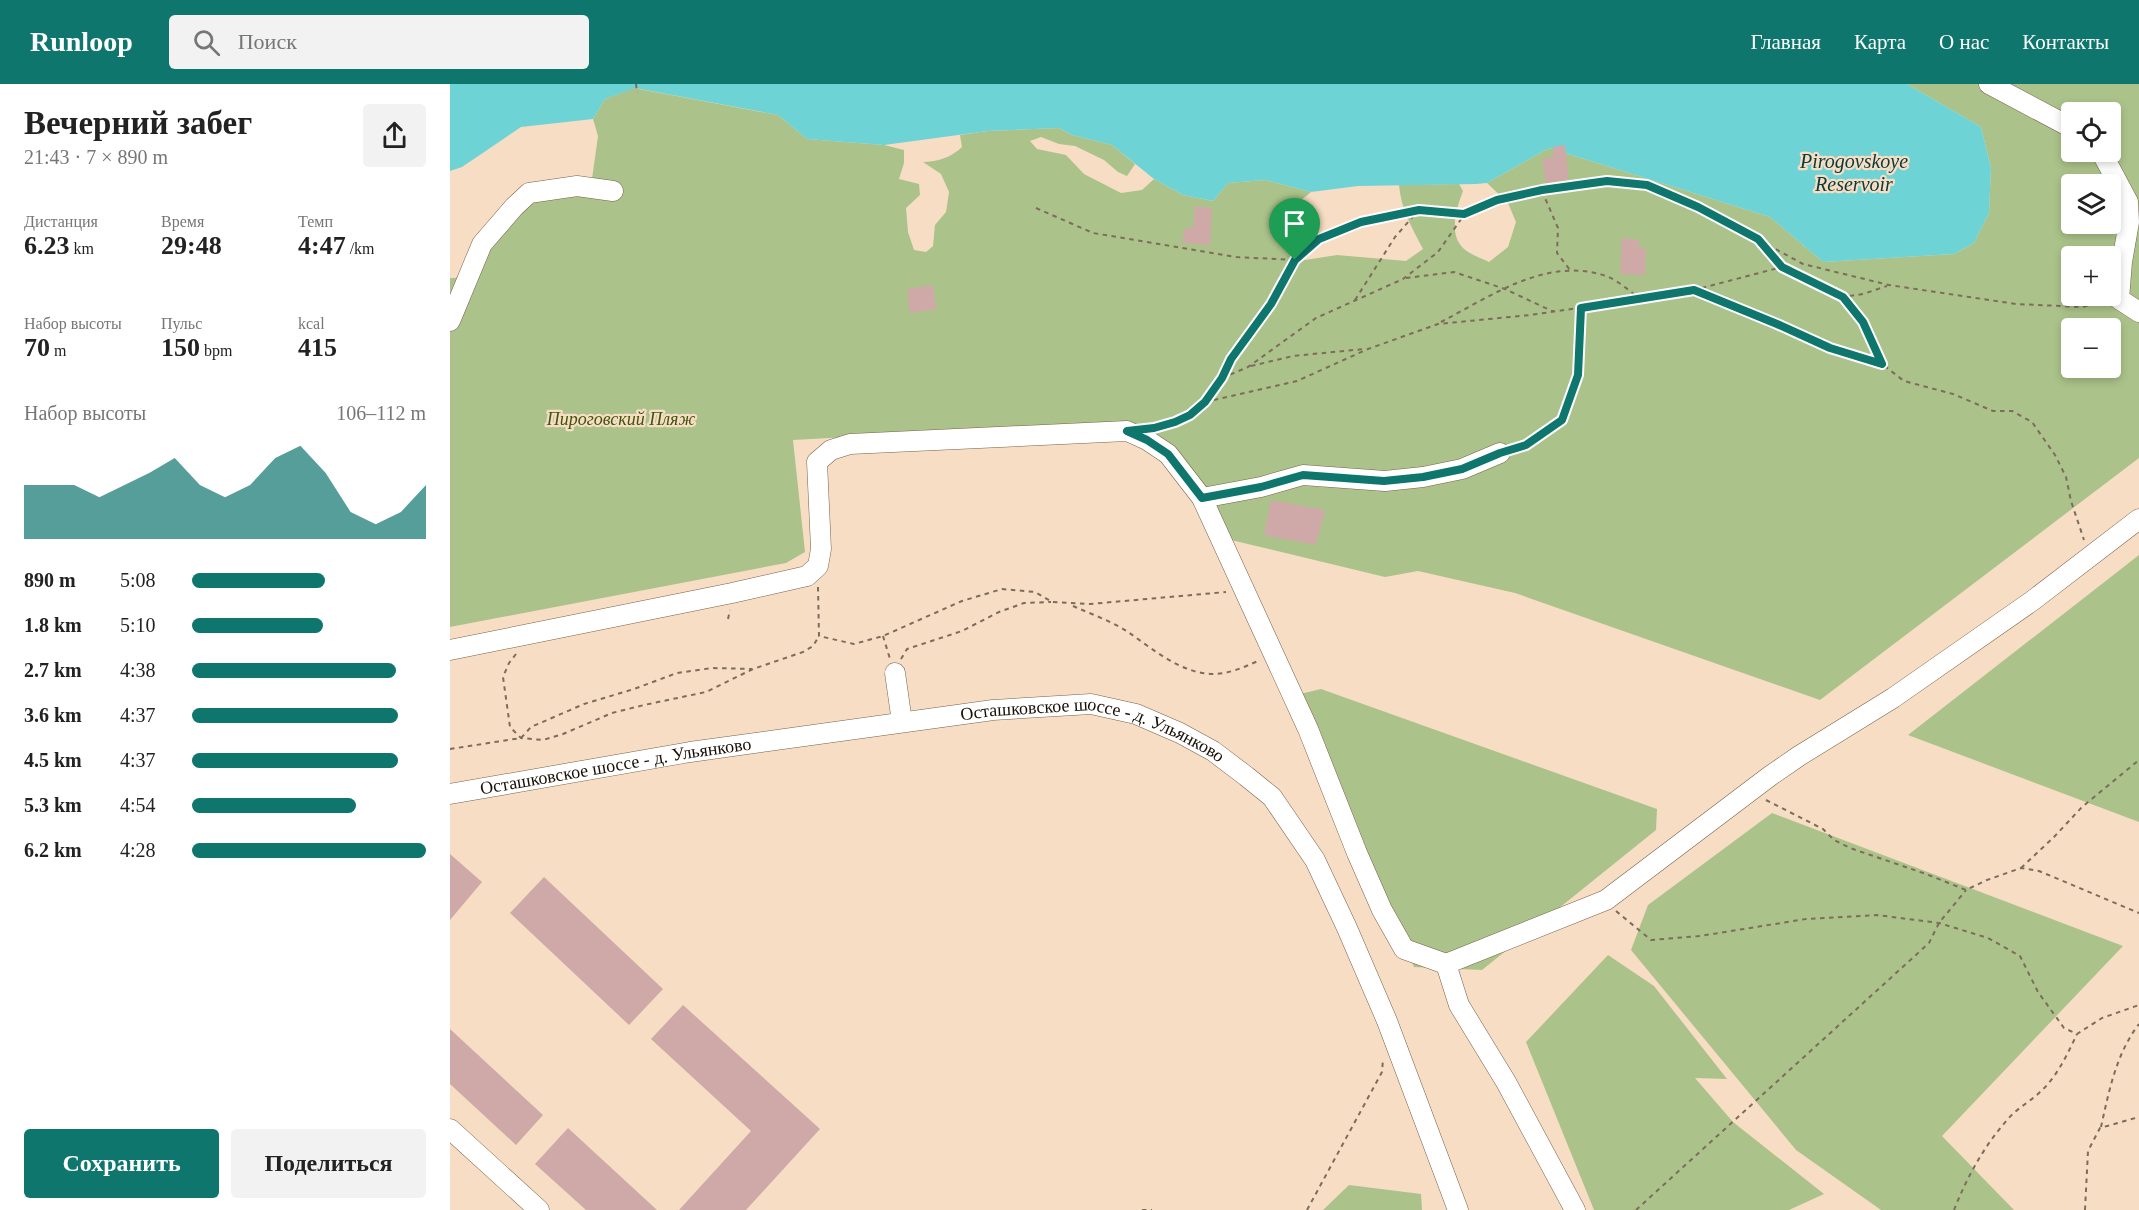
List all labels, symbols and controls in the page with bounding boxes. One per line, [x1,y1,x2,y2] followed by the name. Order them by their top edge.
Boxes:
[169,15,589,69] search box
[30,26,133,57] text: Runloop
[190,26,223,59] icon: search
[238,29,297,54] text: Поиск
[1751,30,1821,54] text: Главная
[1854,30,1906,54] text: Карта
[1939,30,1989,54] text: О нас
[2022,30,2109,54] text: Контакты
[2061,102,2121,378] map controls
[2061,102,2121,162] button: locate
[363,104,426,167] button: share
[24,105,252,141] text: Вечерний забег
[24,146,168,168] text: 21:43 · 7 × 890 m
[1799,150,1908,195] water label: Pirogovskoye Reservoir
[2061,174,2121,234] button: layers
[1269,198,1320,260] pin
[1278,207,1311,240] icon: arrive
[24,213,98,230] text: Дистанция
[161,213,204,230] text: Время
[298,213,333,230] text: Темп
[24,231,70,260] text: 6.23
[161,231,222,260] text: 29:48
[298,231,346,260] text: 4:47
[70,240,94,257] text: km
[346,240,375,257] text: /km
[2061,246,2121,306] button: +
[24,315,122,332] text: Набор высоты
[161,315,202,332] text: Пульс
[298,315,325,332] text: kcal
[2061,318,2121,378] button: −
[24,333,50,362] text: 70
[161,333,200,362] text: 150
[298,333,337,362] text: 415
[50,342,66,359] text: m
[200,342,232,359] text: bpm
[24,402,146,424] text: Набор высоты
[336,402,426,424] text: 106–112 m
[546,409,695,429] park label: Пироговский Пляж
[24,569,76,591] text: 890 m
[120,569,156,591] text: 5:08
[24,614,82,636] text: 1.8 km
[120,614,156,636] text: 5:10
[24,659,82,681] text: 2.7 km
[120,659,156,681] text: 4:38
[959,694,1229,766] street label: Осташковское шоссе - д. Ульянково
[24,704,82,726] text: 3.6 km
[120,704,156,726] text: 4:37
[479,734,752,799] street label: Осташковское шоссе - д. Ульянково
[24,749,82,771] text: 4.5 km
[120,749,156,771] text: 4:37
[24,794,82,816] text: 5.3 km
[120,794,156,816] text: 4:54
[24,839,82,861] text: 6.2 km
[120,839,156,861] text: 4:28
[24,1129,219,1198] button: Сохранить
[231,1129,426,1198] button: Поделиться

